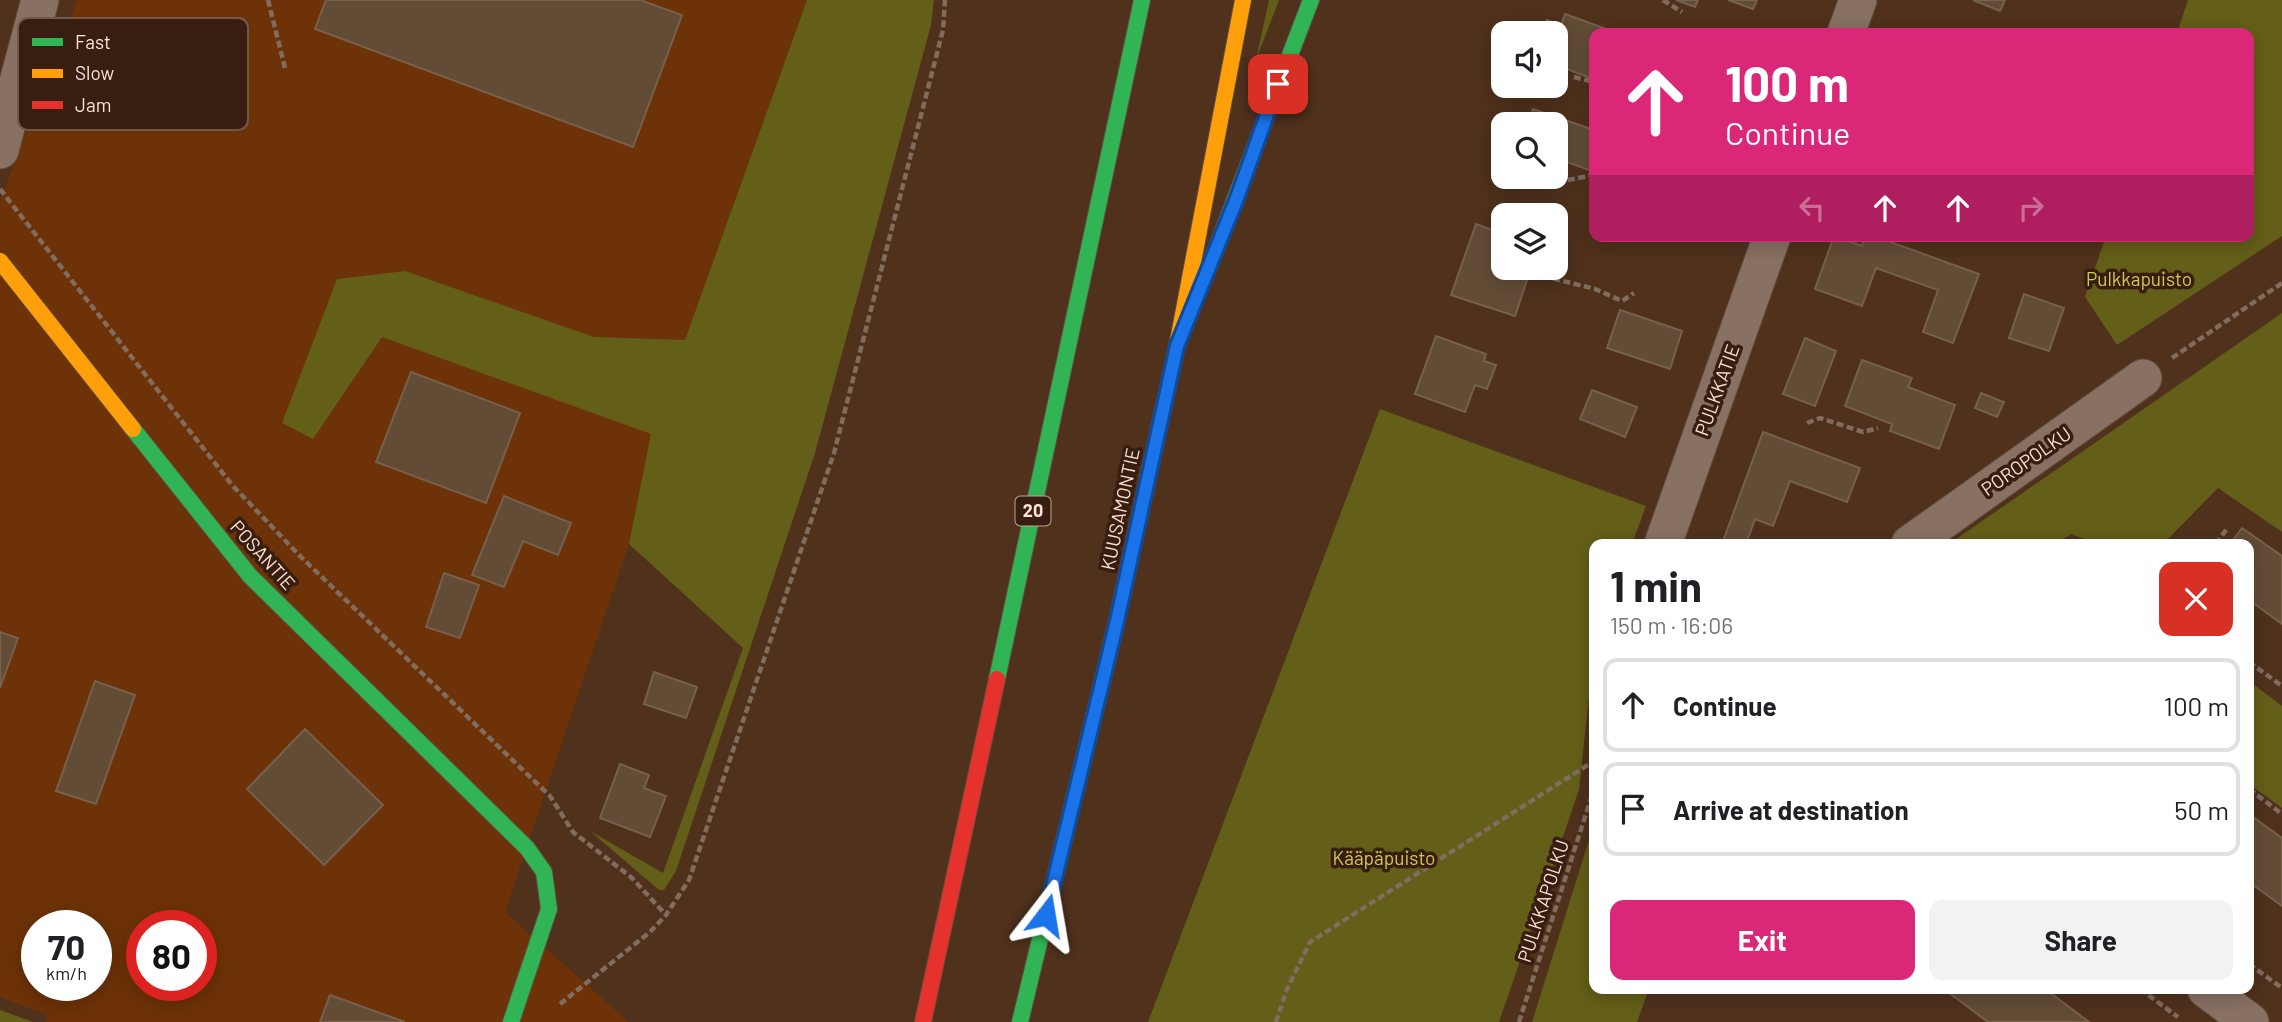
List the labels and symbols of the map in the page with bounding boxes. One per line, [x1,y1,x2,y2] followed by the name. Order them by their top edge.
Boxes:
[18,18,248,130] legend
[75,30,111,53] text: Fast
[1248,54,1308,114] pin
[75,61,114,84] text: Slow
[75,93,111,116] text: Jam
[2086,267,2192,290] park label: Pulkkapuisto
[1689,341,1744,439] street label: PULKKATIE
[1976,421,2075,500] street label: POROPOLKU
[1095,446,1144,572] street label: KUUSAMONTIE
[1016,496,1050,526] road number: 20
[226,515,301,594] street label: POSANTIE
[1512,837,1573,965] street label: PULKKAPOLKU
[1333,846,1435,869] park label: Kääpäpuisto
[1009,878,1083,952] position arrow
[126,910,217,1001] speed limit sign: 80

